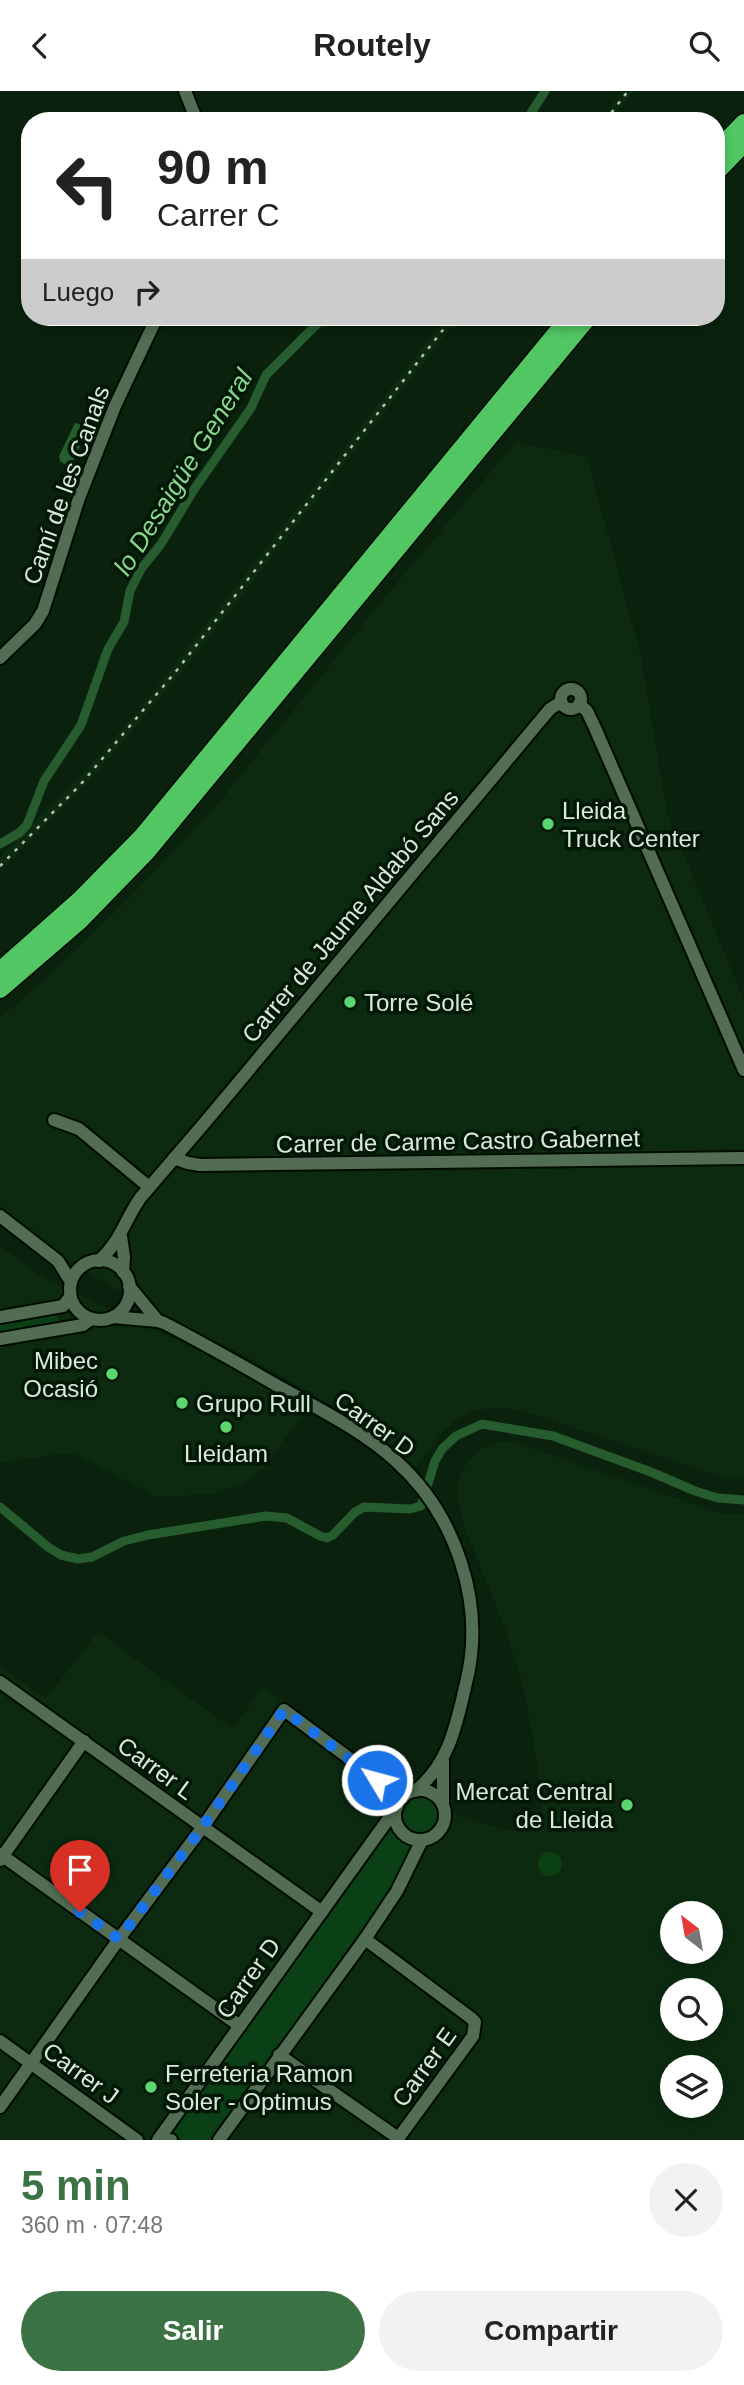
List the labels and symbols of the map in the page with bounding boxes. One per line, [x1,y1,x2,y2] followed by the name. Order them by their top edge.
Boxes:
[107,363,259,580] water label: lo Desaigüe General
[17,382,115,588] street label: Camí de les Canals
[236,784,464,1048] street label: Carrer de Jaume Aldabó Sans
[562,797,700,852] place label: Lleida Truck Center
[540,816,556,832] marker: Lleida Truck Center
[364,989,473,1016] place label: Torre Solé
[342,994,358,1010] marker: Torre Solé
[276,1124,641,1158] street label: Carrer de Carme Castro Gabernet
[23,1347,98,1402] place label: Mibec Ocasió
[104,1366,120,1382] marker: Mibec Ocasió
[330,1386,420,1462] street label: Carrer D
[196,1390,311,1417] place label: Grupo Rull
[174,1395,190,1411] marker: Grupo Rull
[218,1419,234,1435] marker: Lleidam
[184,1440,268,1467] place label: Lleidam
[112,1731,200,1805] street label: Carrer L
[340,1743,414,1817] position arrow
[456,1778,614,1833] place label: Mercat Central de Lleida
[619,1797,635,1813] marker: Mercat Central de Lleida
[50,1840,110,1912] pin
[660,1901,723,1963] north arrow
[211,1933,285,2023] street label: Carrer D
[386,2022,462,2112] street label: Carrer E
[38,2037,124,2109] street label: Carrer J
[165,2060,353,2115] place label: Ferreteria Ramon Soler - Optimus
[143,2079,159,2095] marker: Ferreteria Ramon Soler - Optimus

